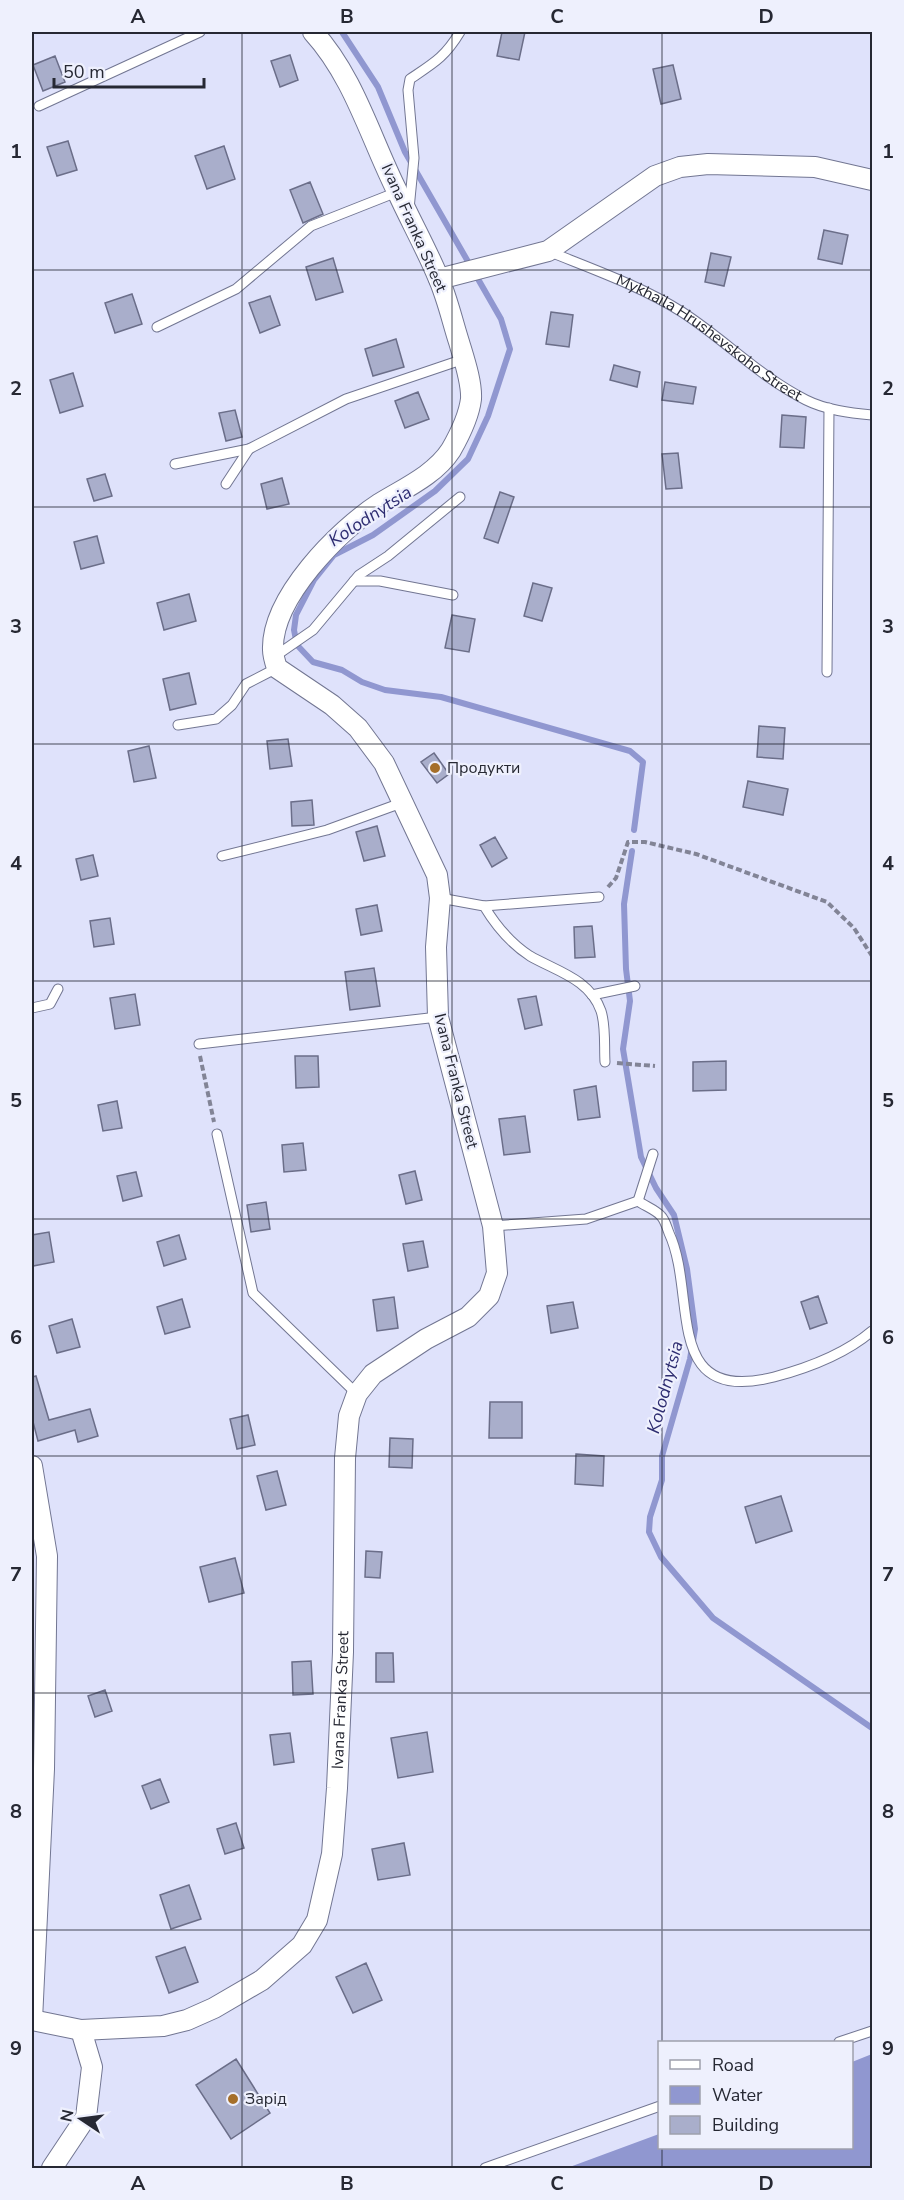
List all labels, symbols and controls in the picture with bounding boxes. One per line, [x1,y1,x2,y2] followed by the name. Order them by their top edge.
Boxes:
[131,3,146,30] text: A
[340,3,354,30] text: B
[550,3,564,30] text: C
[758,3,774,30] text: D
[54,51,204,89] scale bar
[63,60,105,84] text: 50 m
[10,138,22,165] text: 1
[882,138,894,165] text: 1
[376,160,452,296] street label: Ivana Franka Street
[613,269,806,407] street label: Mykhaila Hrushevskoho Street
[10,375,22,402] text: 2
[882,375,894,402] text: 2
[324,480,416,552] water label: Kolodnytsia
[10,613,22,640] text: 3
[882,613,894,640] text: 3
[447,757,520,779] place label: Продукти
[428,761,442,775] marker: Продукти
[10,850,22,877] text: 4
[882,850,894,877] text: 4
[429,1011,484,1151] street label: Ivana Franka Street
[10,1087,22,1114] text: 5
[882,1087,894,1114] text: 5
[10,1324,22,1351] text: 6
[882,1324,894,1351] text: 6
[641,1338,689,1436] water label: Kolodnytsia
[10,1561,22,1588] text: 7
[882,1561,894,1588] text: 7
[327,1631,354,1770] street label: Ivana Franka Street
[10,1798,22,1825] text: 8
[882,1798,894,1825] text: 8
[10,2035,22,2062] text: 9
[882,2035,894,2062] text: 9
[658,2041,853,2149] legend
[712,2053,754,2077] text: Road
[712,2083,763,2107] text: Water
[245,2088,287,2110] place label: Зарід
[51,2089,111,2149] north arrow
[226,2092,240,2106] marker: Зарід
[55,2108,79,2124] text: N
[712,2113,779,2137] text: Building
[131,2170,146,2197] text: A
[340,2170,354,2197] text: B
[550,2170,564,2197] text: C
[758,2170,774,2197] text: D

